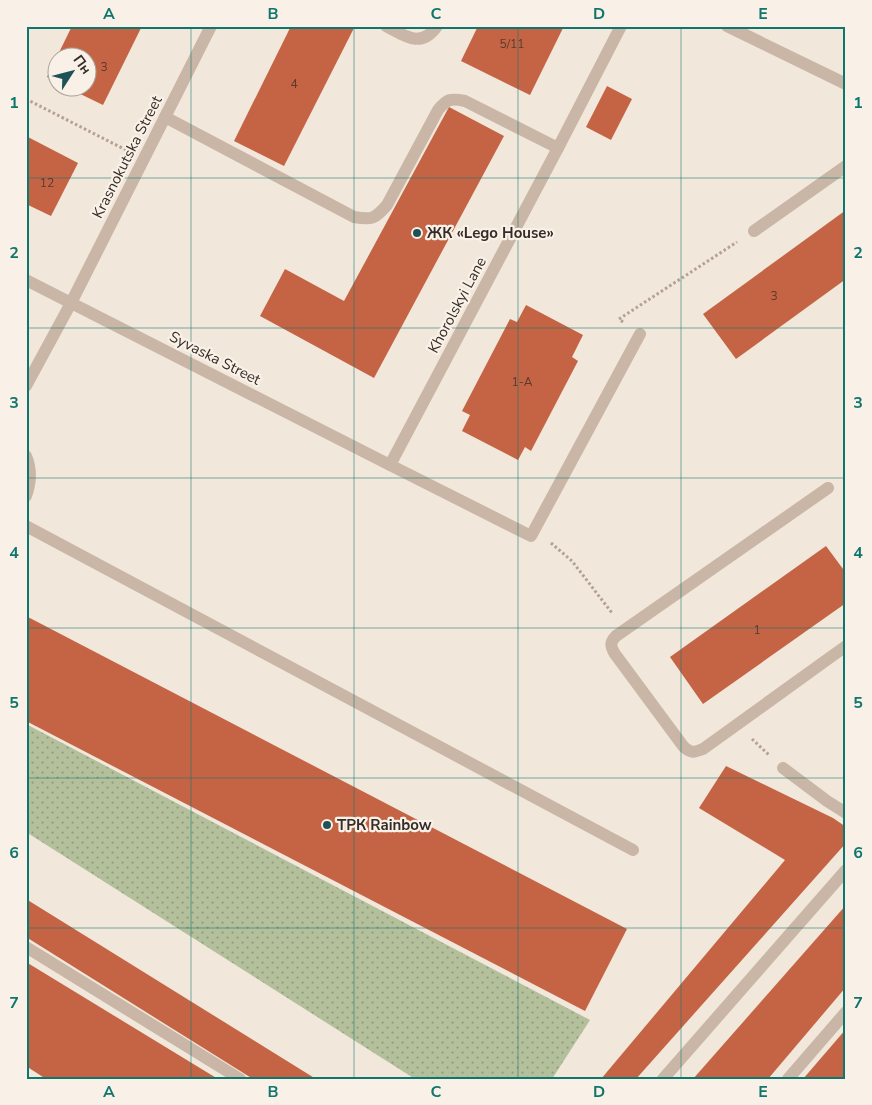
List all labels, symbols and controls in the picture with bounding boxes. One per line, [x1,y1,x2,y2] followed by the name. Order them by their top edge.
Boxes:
[103,3,115,25] text: A
[267,3,279,25] text: B
[431,3,442,25] text: C
[593,3,605,25] text: D
[758,3,768,25] text: E
[500,36,525,52] house number: 5/11
[48,48,98,98] north arrow
[69,51,95,78] text: Пн
[100,59,108,75] house number: 3
[290,76,298,92] house number: 4
[9,92,19,114] text: 1
[87,92,167,222] street label: Krasnokutska Street
[853,92,863,114] text: 1
[40,175,54,191] house number: 12
[427,223,554,243] place label: ЖК «Lego House»
[411,227,423,239] marker: ЖК «Lego House»
[9,242,19,264] text: 2
[853,242,863,264] text: 2
[423,253,491,357] street label: Khorolskyi Lane
[770,288,778,304] house number: 3
[166,326,265,390] street label: Syvaska Street
[512,374,533,390] house number: 1-А
[9,392,19,414] text: 3
[853,392,863,414] text: 3
[9,542,19,564] text: 4
[853,542,863,564] text: 4
[753,622,761,638] house number: 1
[9,692,19,714] text: 5
[853,692,863,714] text: 5
[337,815,432,835] place label: ТРК Rainbow
[321,819,333,831] marker: ТРК Rainbow
[9,842,19,864] text: 6
[853,842,863,864] text: 6
[9,992,19,1014] text: 7
[853,992,863,1014] text: 7
[103,1081,115,1103] text: A
[267,1081,279,1103] text: B
[431,1081,442,1103] text: C
[593,1081,605,1103] text: D
[758,1081,768,1103] text: E

